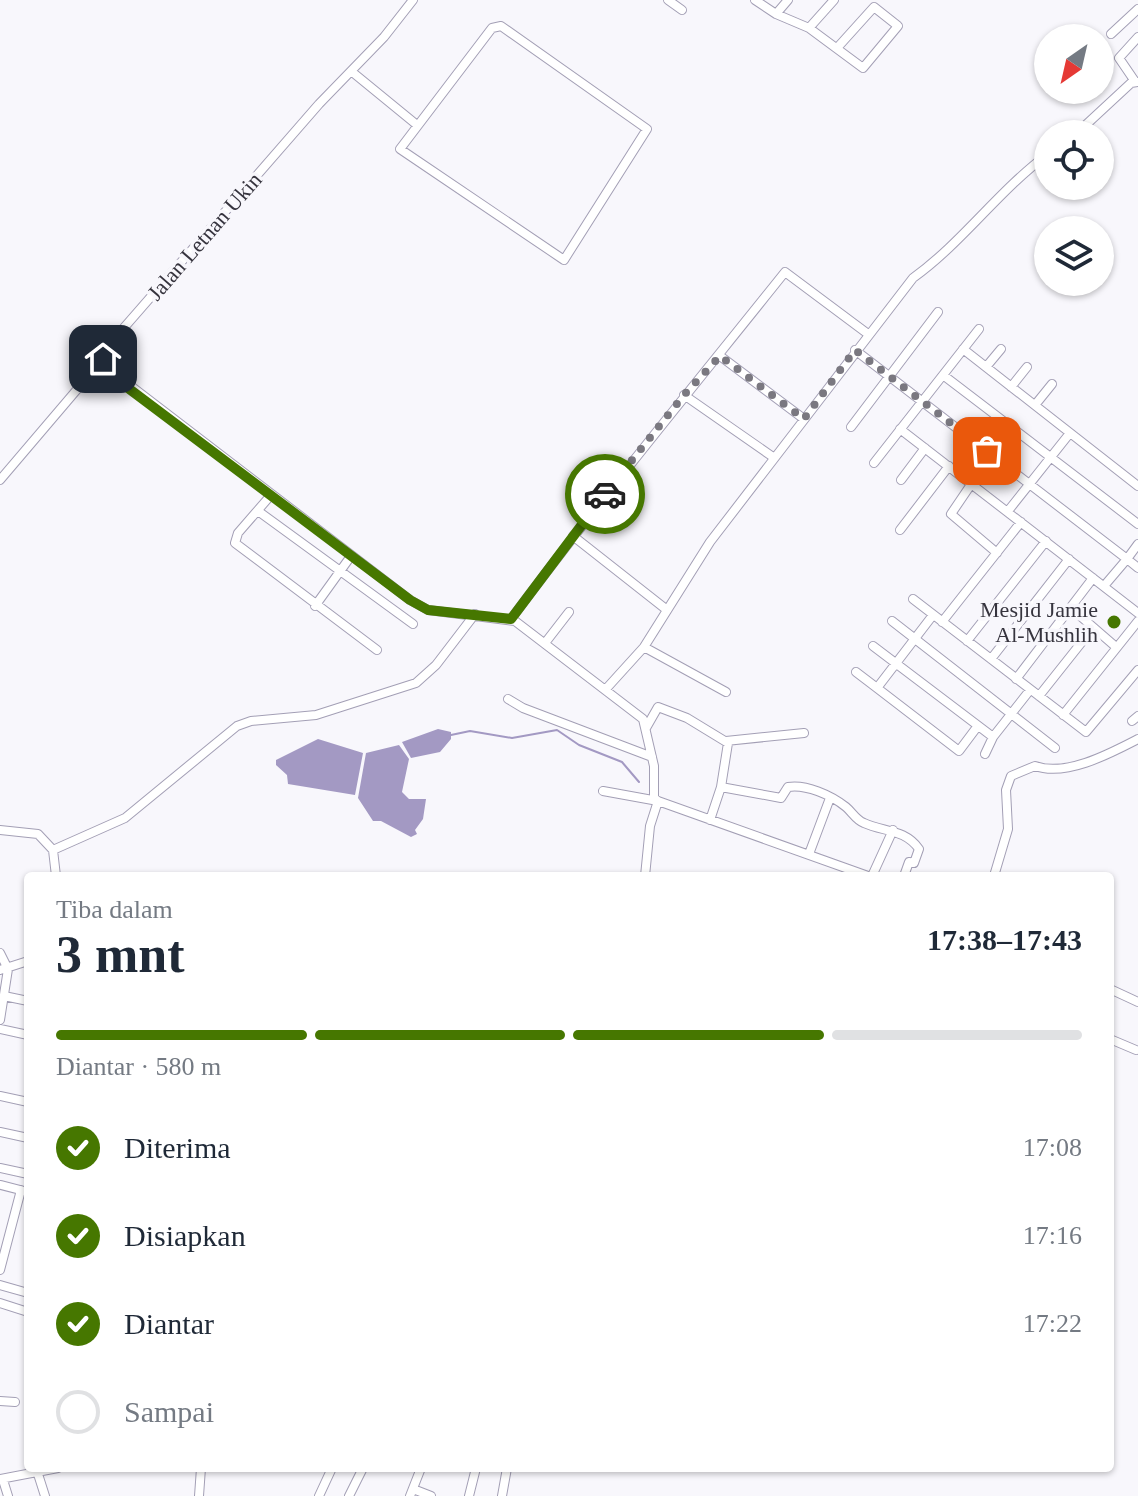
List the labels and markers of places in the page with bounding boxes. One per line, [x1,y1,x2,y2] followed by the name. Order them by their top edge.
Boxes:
[69,325,137,393] pin
[953,417,1021,485] pin
[980,597,1098,647] place label: Mesjid Jamie Al-Mushlih
[1105,613,1123,631] marker: Mesjid Jamie Al-Mushlih

